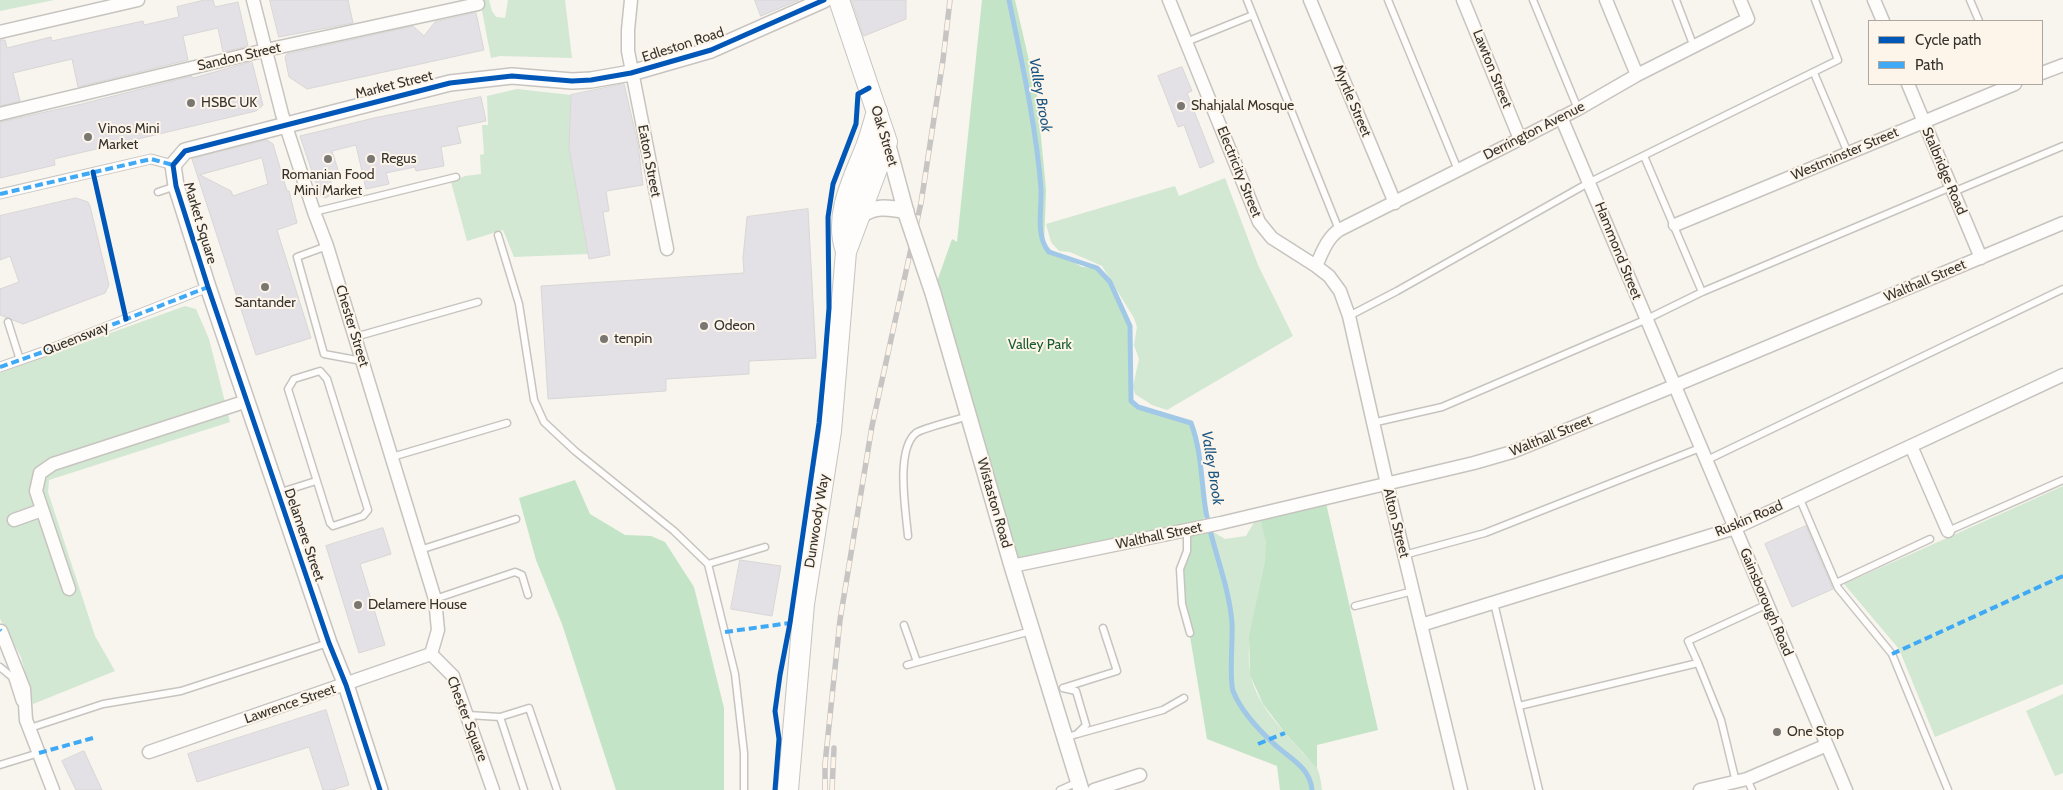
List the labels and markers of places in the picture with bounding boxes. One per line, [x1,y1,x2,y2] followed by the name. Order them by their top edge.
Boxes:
[201,95,257,111] place label: HSBC UK
[185,97,197,109] marker: HSBC UK
[1191,98,1294,114] place label: Shahjalal Mosque
[1175,100,1187,112] marker: Shahjalal Mosque
[98,121,160,154] place label: Vinos Mini Market
[82,131,94,143] marker: Vinos Mini Market
[381,151,416,167] place label: Regus
[322,153,334,165] marker: Romanian Food Mini Market
[365,153,377,165] marker: Regus
[281,167,375,200] place label: Romanian Food Mini Market
[259,281,271,293] marker: Santander
[234,295,296,311] place label: Santander
[714,318,755,334] place label: Odeon
[698,320,710,332] marker: Odeon
[614,331,652,347] place label: tenpin
[598,333,610,345] marker: tenpin
[368,597,467,613] place label: Delamere House
[352,599,364,611] marker: Delamere House
[1787,724,1844,740] place label: One Stop
[1771,726,1783,738] marker: One Stop

